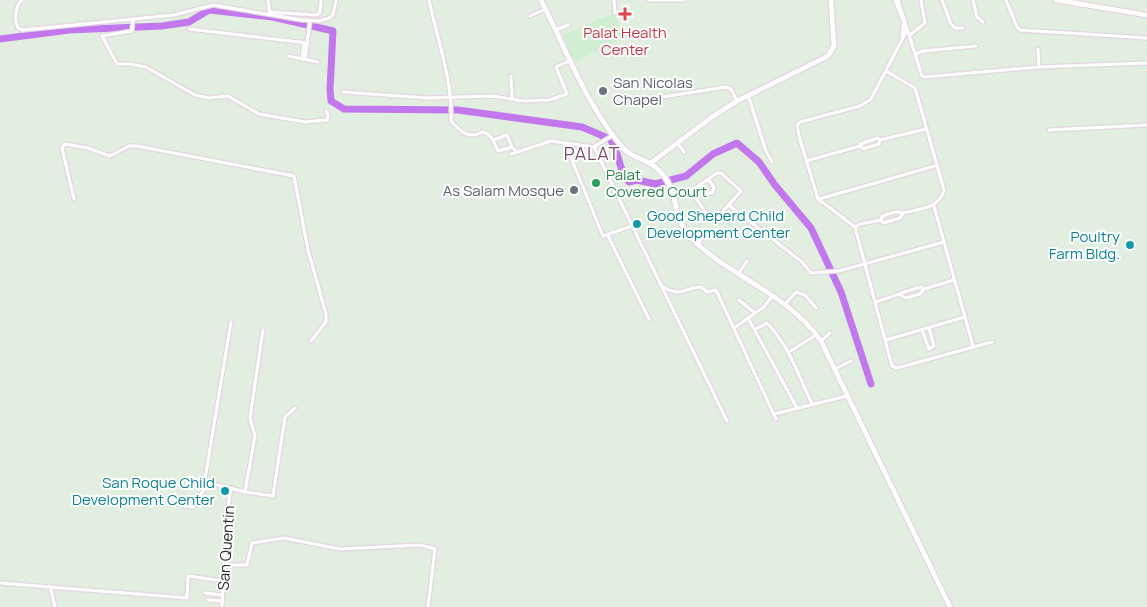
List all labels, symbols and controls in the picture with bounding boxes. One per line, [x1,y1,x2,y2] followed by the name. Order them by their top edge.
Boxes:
[618,7,632,21] marker: Palat Health Center
[583,22,667,60] place label: Palat Health Center
[613,72,693,110] place label: San Nicolas Chapel
[597,85,609,97] marker: San Nicolas Chapel
[564,141,620,165] district label: PALAT
[606,164,707,202] place label: Palat Covered Court
[590,177,602,189] marker: Palat Covered Court
[443,180,564,201] place label: As Salam Mosque
[568,184,580,196] marker: As Salam Mosque
[647,205,791,243] place label: Good Sheperd Child Development Center
[631,218,643,230] marker: Good Sheperd Child Development Center
[1049,226,1120,264] place label: Poultry Farm Bldg.
[1124,239,1136,251] marker: Poultry Farm Bldg.
[72,472,216,510] place label: San Roque Child Development Center
[219,485,231,497] marker: San Roque Child Development Center
[213,505,239,591] street label: San Quentin

